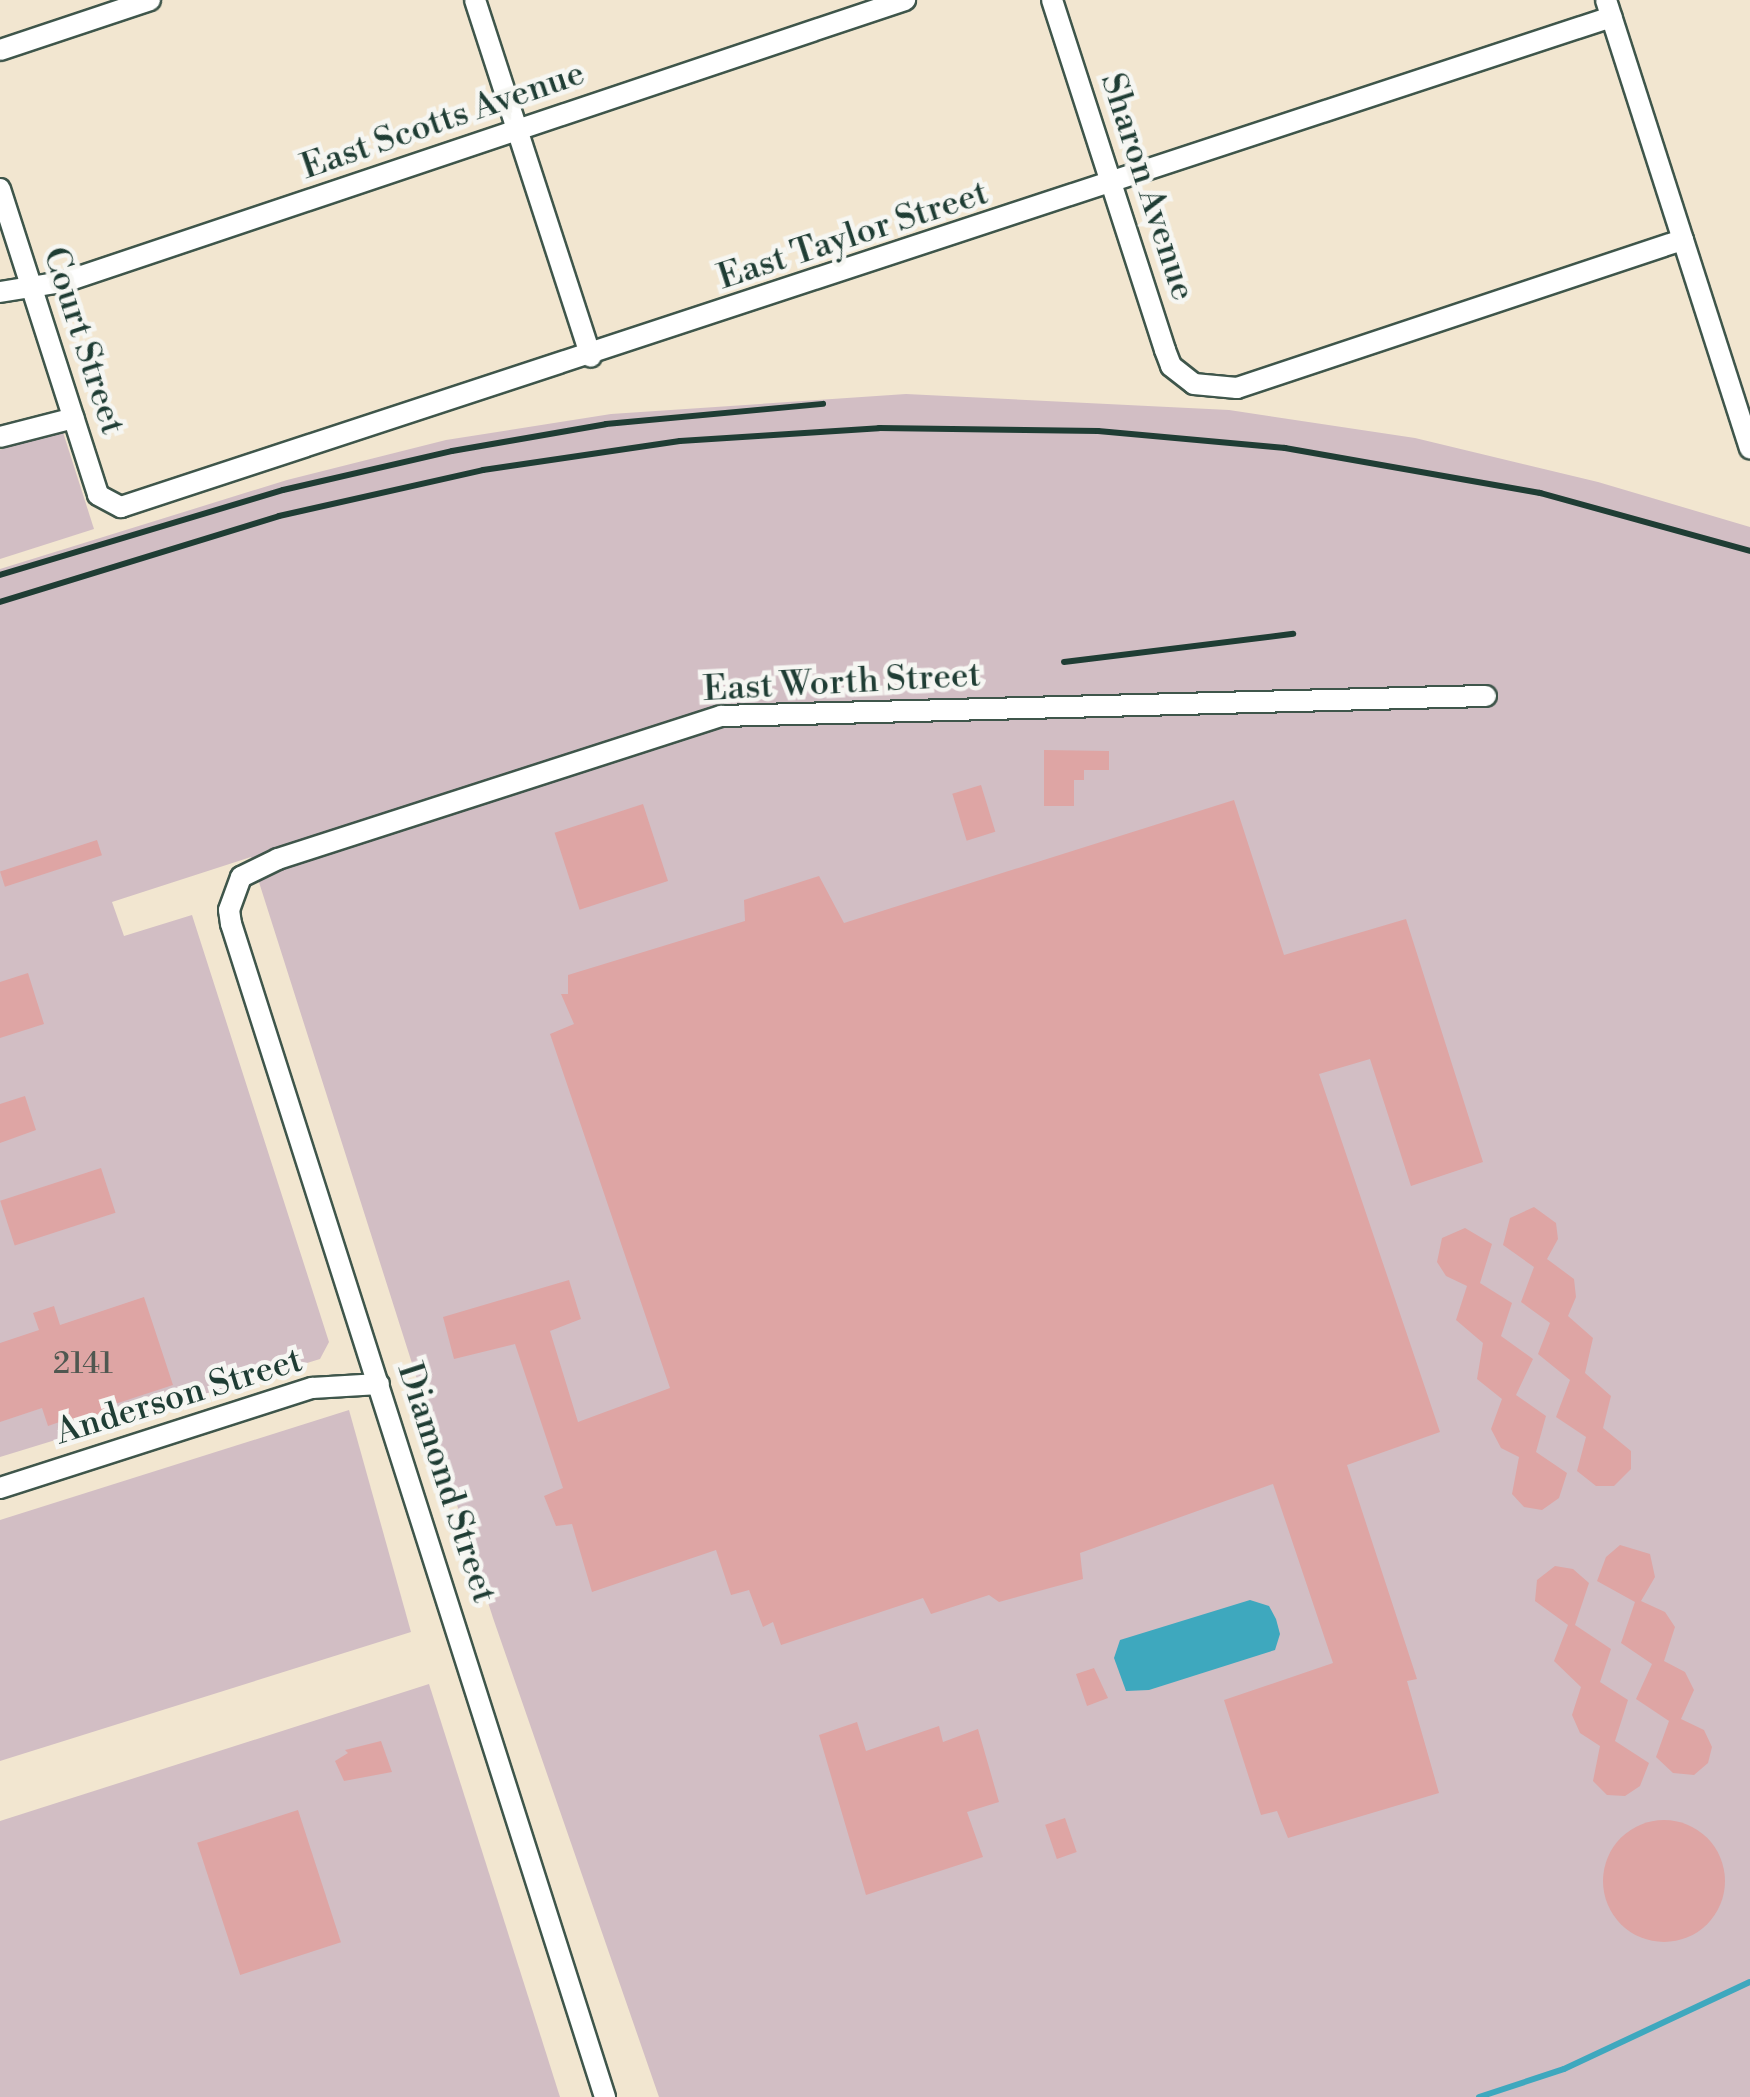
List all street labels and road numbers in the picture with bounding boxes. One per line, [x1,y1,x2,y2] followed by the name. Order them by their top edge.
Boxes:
[296,53,590,189] street label: East Scotts Avenue
[1090,68,1204,306] street label: Sharon Avenue
[713,173,993,299] street label: East Taylor Street
[33,242,133,440] street label: Court Street
[702,655,982,711] street label: East Worth Street
[51,1340,307,1454] street label: Anderson Street
[387,1358,505,1608] street label: Diamond Street

